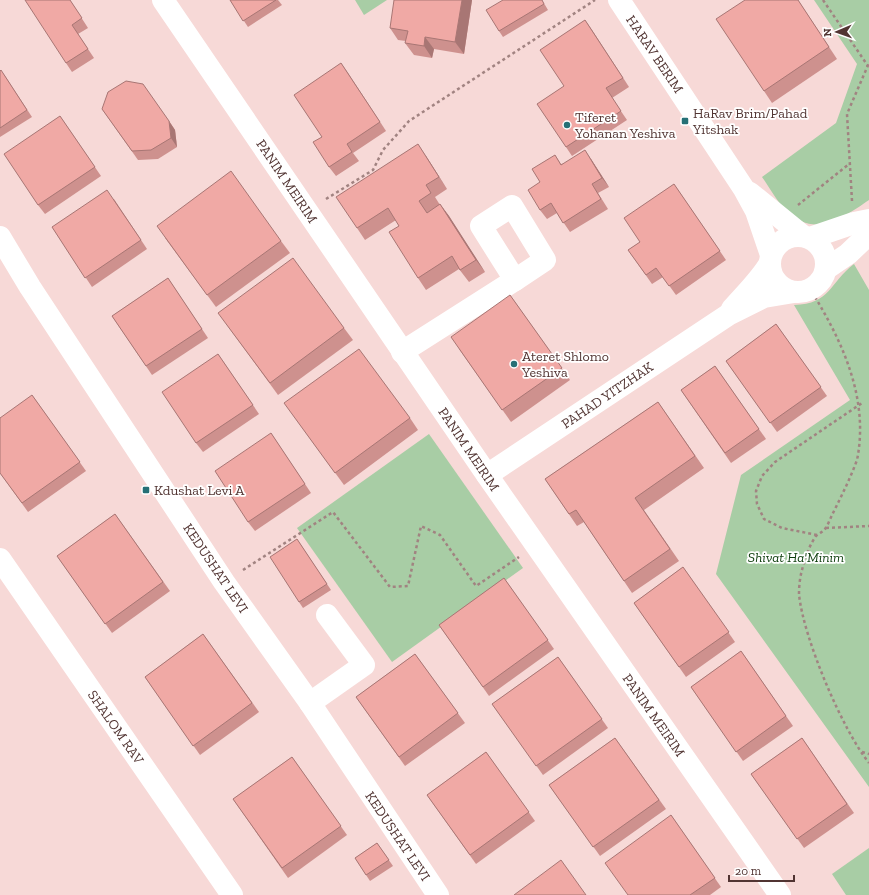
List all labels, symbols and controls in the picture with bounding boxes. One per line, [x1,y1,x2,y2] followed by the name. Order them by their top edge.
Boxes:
[622,12,687,96] street label: HARAV BERIM
[817,12,857,52] north arrow
[821,27,834,37] text: N
[692,105,808,138] place label: HaRav Brim/Pahad Yitshak
[574,109,676,142] place label: Tiferet Yohanan Yeshiva
[680,116,690,126] marker: HaRav Brim/Pahad Yitshak
[562,120,572,130] marker: Tiferet Yohanan Yeshiva
[252,136,321,226] street label: PANIM MEIRIM
[521,348,609,381] place label: Ateret Shlomo Yeshiva
[558,358,656,432] street label: PAHAD YITZHAK
[509,359,519,369] marker: Ateret Shlomo Yeshiva
[434,404,503,494] street label: PANIM MEIRIM
[154,482,245,499] place label: Kdushat Levi A
[141,485,151,495] marker: Kdushat Levi A
[179,520,252,616] street label: KEDUSHAT LEVI
[748,549,844,566] park label: Shivat Ha'Minim
[619,671,688,760] street label: PANIM MEIRIM
[84,687,148,768] street label: SHALOM RAV
[361,788,434,884] street label: KEDUSHAT LEVI
[729,857,794,883] scale bar
[735,864,762,878] text: 20 m

